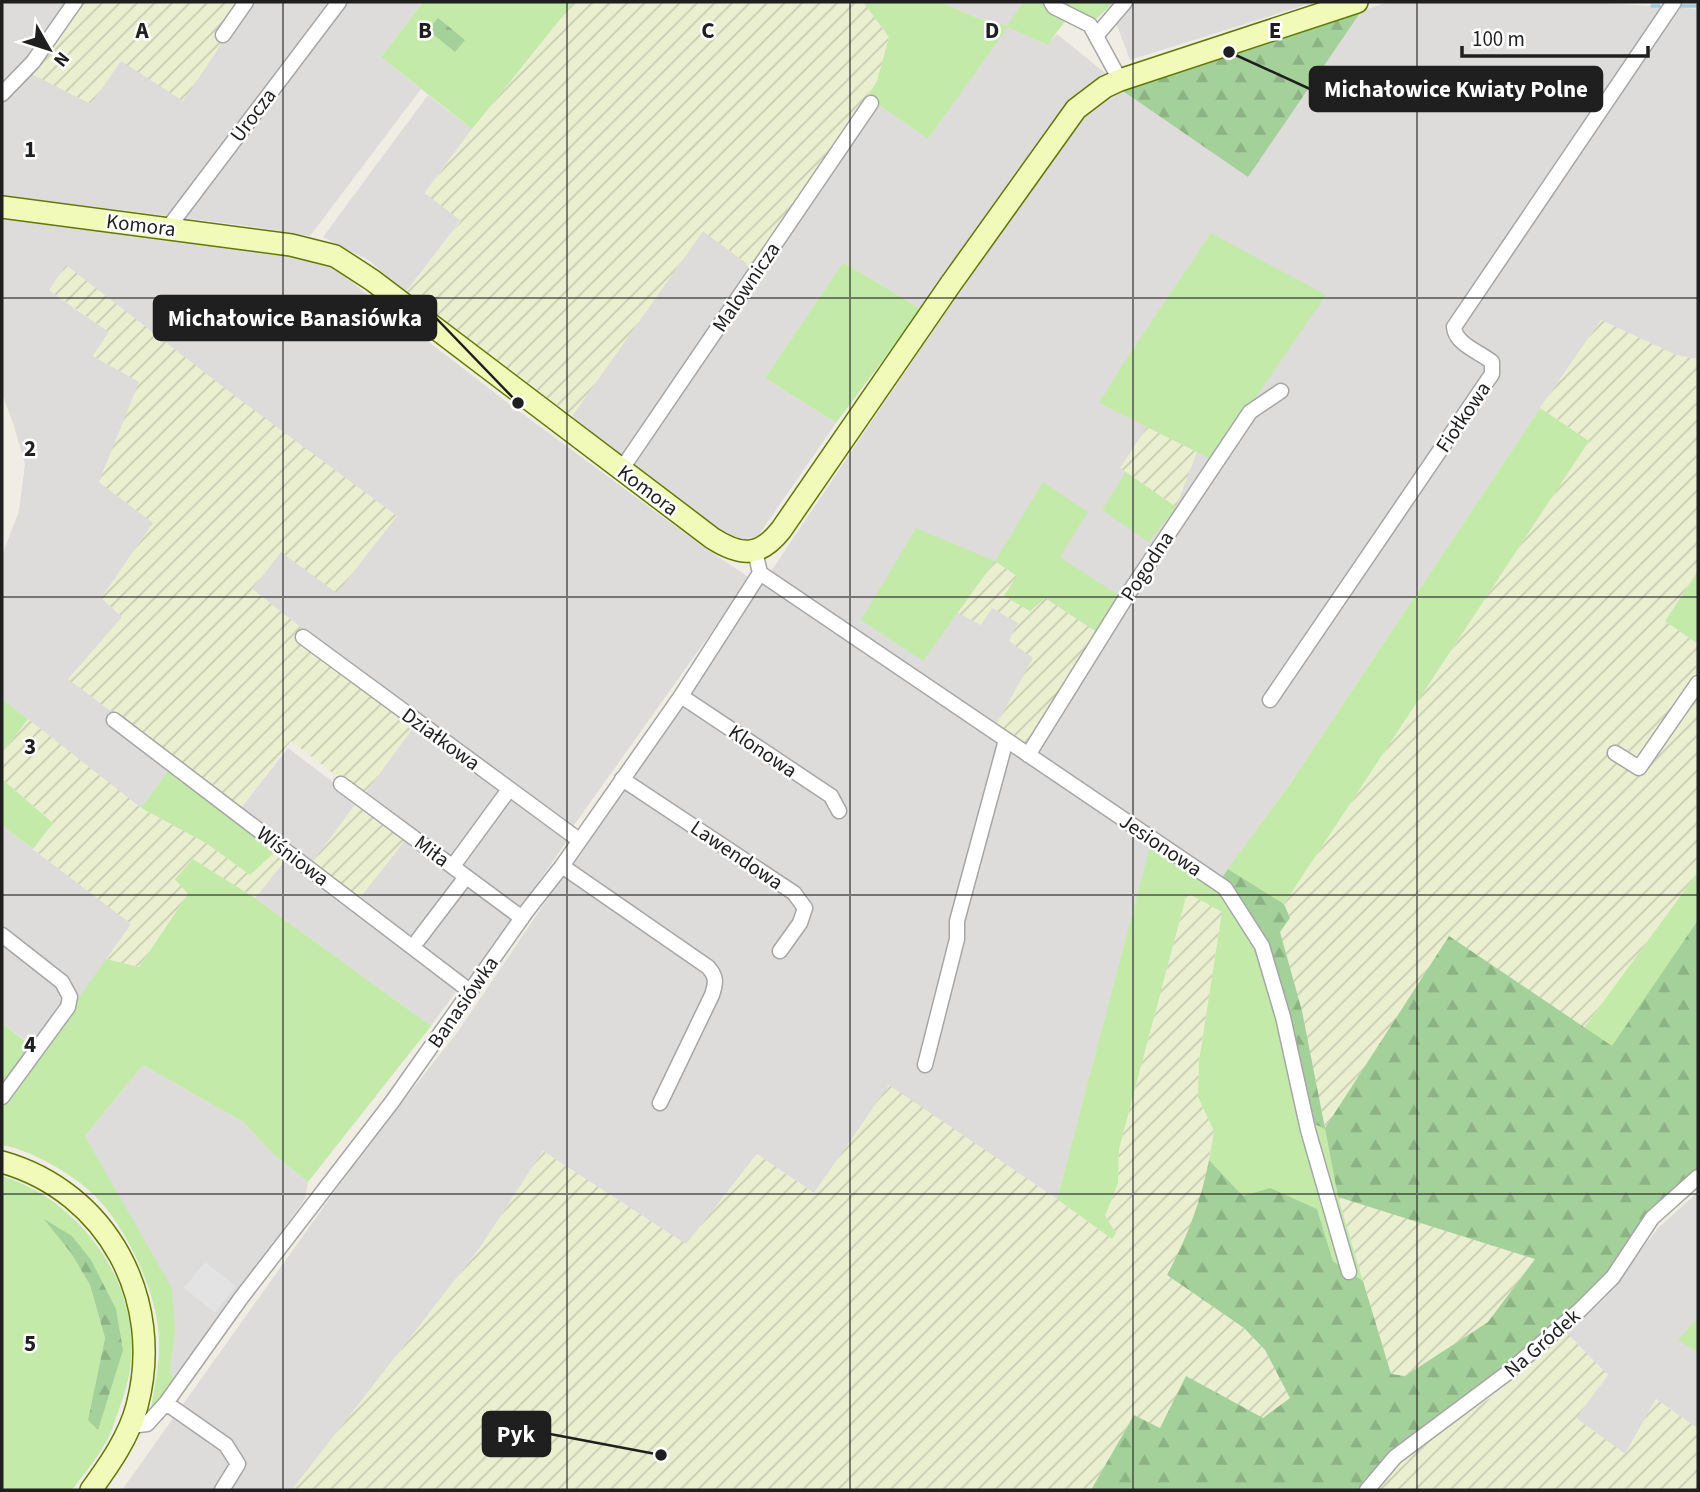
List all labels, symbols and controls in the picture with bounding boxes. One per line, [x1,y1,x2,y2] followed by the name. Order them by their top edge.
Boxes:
[14,14,84,84] north arrow
[134,14,149,47] text: A
[418,14,432,47] text: B
[701,14,715,47] text: C
[985,14,999,47] text: D
[1269,14,1281,47] text: E
[1462,14,1648,58] scale bar
[1472,24,1525,54] text: 100 m
[47,45,76,72] text: N
[1310,67,1602,111] callout: Michałowice Kwiaty Polne
[1324,73,1588,106] text: Michałowice Kwiaty Polne
[223,82,283,148] street label: Urocza
[24,133,36,166] text: 1
[105,206,177,244] street label: Komora
[705,236,787,338] street label: Malownicza
[154,296,436,340] callout: Michałowice Banasiówka
[168,302,422,335] text: Michałowice Banasiówka
[1428,375,1498,459] street label: Fiołkowa
[24,432,36,465] text: 2
[611,457,685,523] street label: Komora
[1113,525,1181,607] street label: Pogodna
[396,700,486,778] street label: Działkowa
[723,717,803,785] street label: Klonowa
[24,730,36,763] text: 3
[1114,806,1208,884] street label: Jesionowa
[685,813,789,897] street label: Lawendowa
[250,819,336,893] street label: Wiśniowa
[408,828,456,874] street label: Miła
[420,950,506,1054] street label: Banasiówka
[24,1028,36,1061] text: 4
[1497,1301,1587,1385] street label: Na Gródek
[24,1327,36,1360] text: 5
[483,1412,550,1456] callout: Pyk
[497,1418,536,1451] text: Pyk

